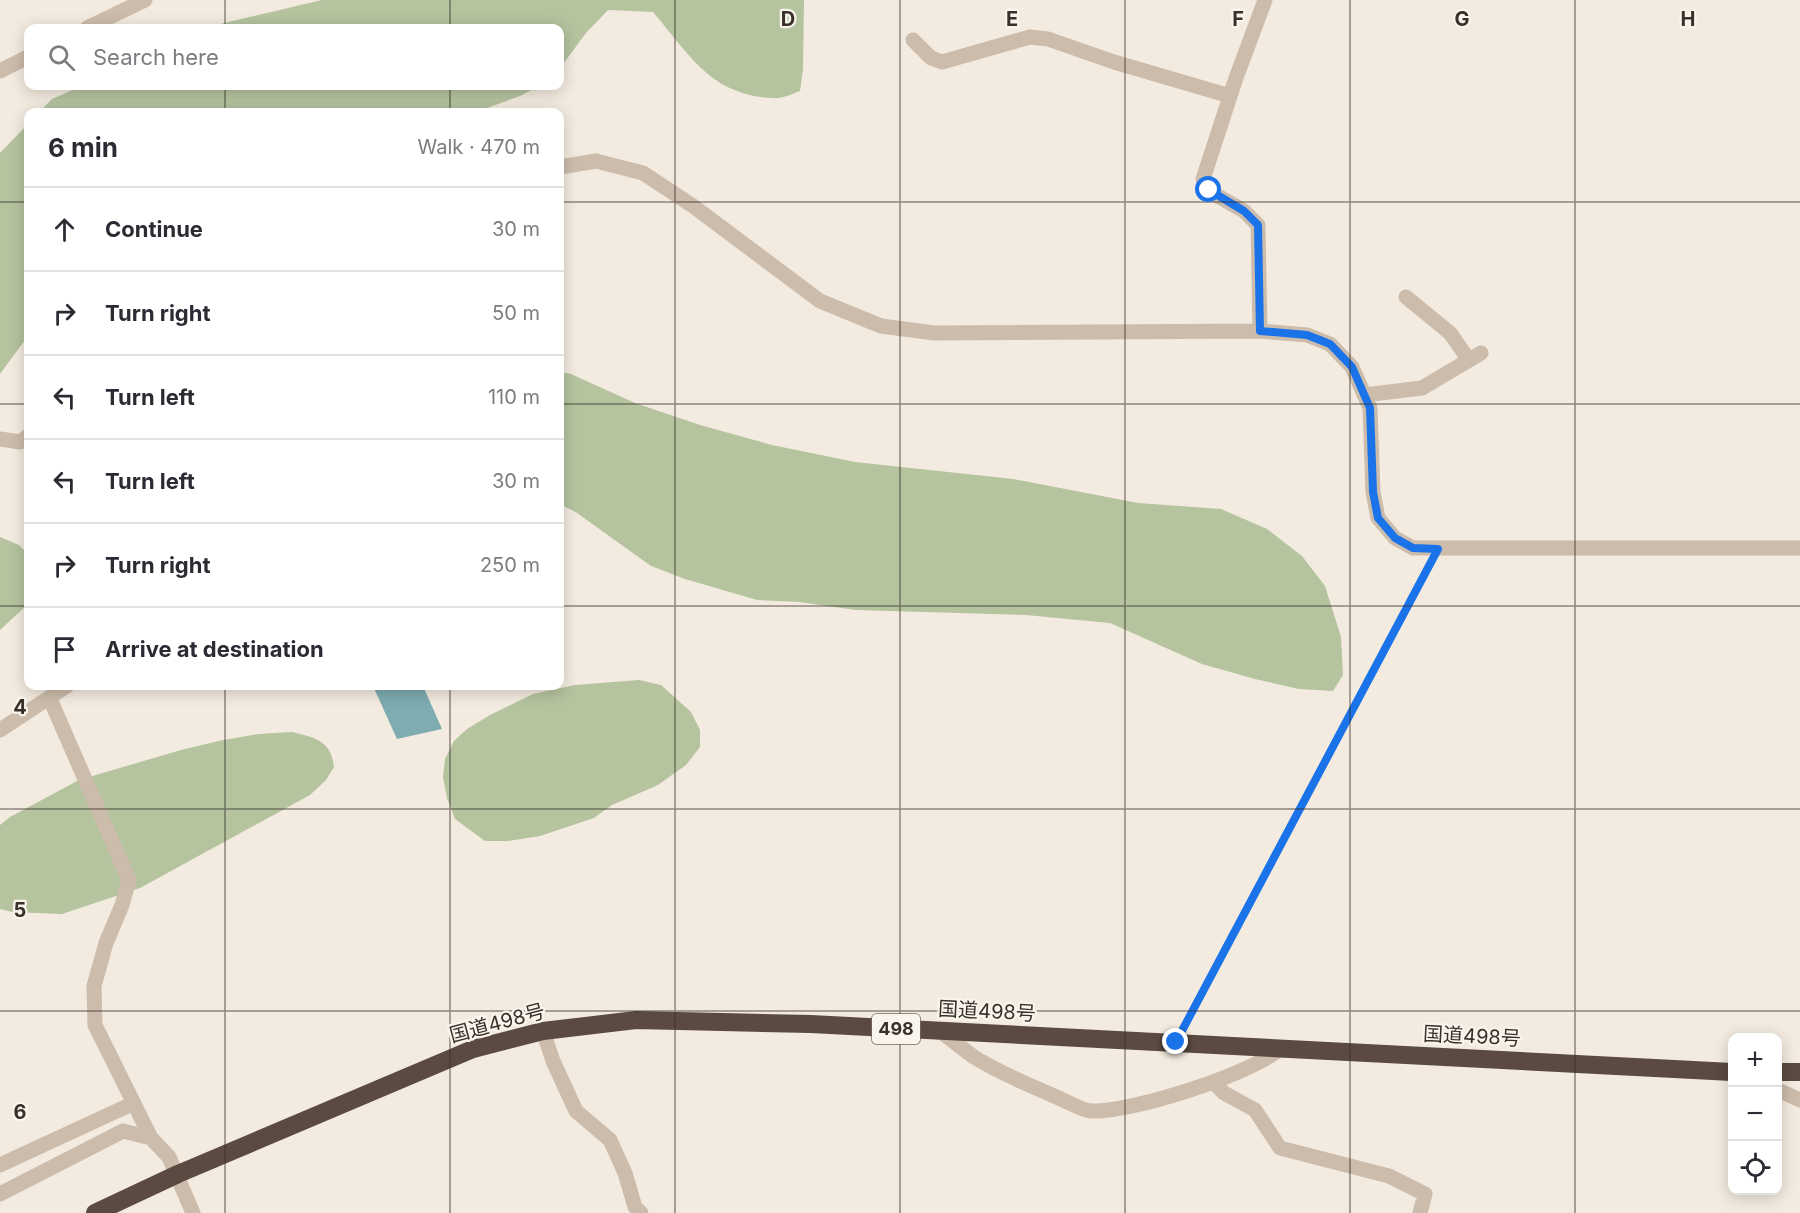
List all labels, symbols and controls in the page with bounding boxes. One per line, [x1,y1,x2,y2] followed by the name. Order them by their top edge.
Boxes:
[781,7,795,31] text: D
[1006,7,1018,31] text: E
[1232,7,1244,31] text: F
[1454,7,1470,31] text: G
[1681,7,1695,31] text: H
[24,24,564,90] search box
[45,41,78,74] icon: search
[93,44,219,70] text: Search here
[48,132,118,163] text: 6 min
[418,135,540,159] text: Walk · 470 m
[1195,176,1221,202] route start
[48,213,81,246] icon: ahead
[105,216,203,242] text: Continue
[492,217,540,241] text: 30 m
[48,297,81,330] icon: right
[105,300,211,326] text: Turn right
[492,301,540,325] text: 50 m
[48,381,81,414] icon: left
[105,384,195,410] text: Turn left
[488,385,540,409] text: 110 m
[48,465,81,498] icon: left
[105,468,195,494] text: Turn left
[492,469,540,493] text: 30 m
[48,549,81,582] icon: right
[105,552,211,578] text: Turn right
[480,553,540,577] text: 250 m
[48,633,81,666] icon: arrive
[105,636,324,662] text: Arrive at destination
[13,695,27,719] text: 4
[14,898,26,922] text: 5
[938,996,1036,1026] street label: 国道498号
[447,999,547,1047] street label: 国道498号
[872,1014,920,1044] road number: 498
[1423,1021,1521,1051] street label: 国道498号
[1162,1028,1188,1054] route end
[1728,1033,1782,1195] map controls
[1728,1033,1782,1087] button: +
[1728,1087,1782,1141] button: −
[14,1100,27,1124] text: 6
[1728,1141,1782,1195] button: locate

